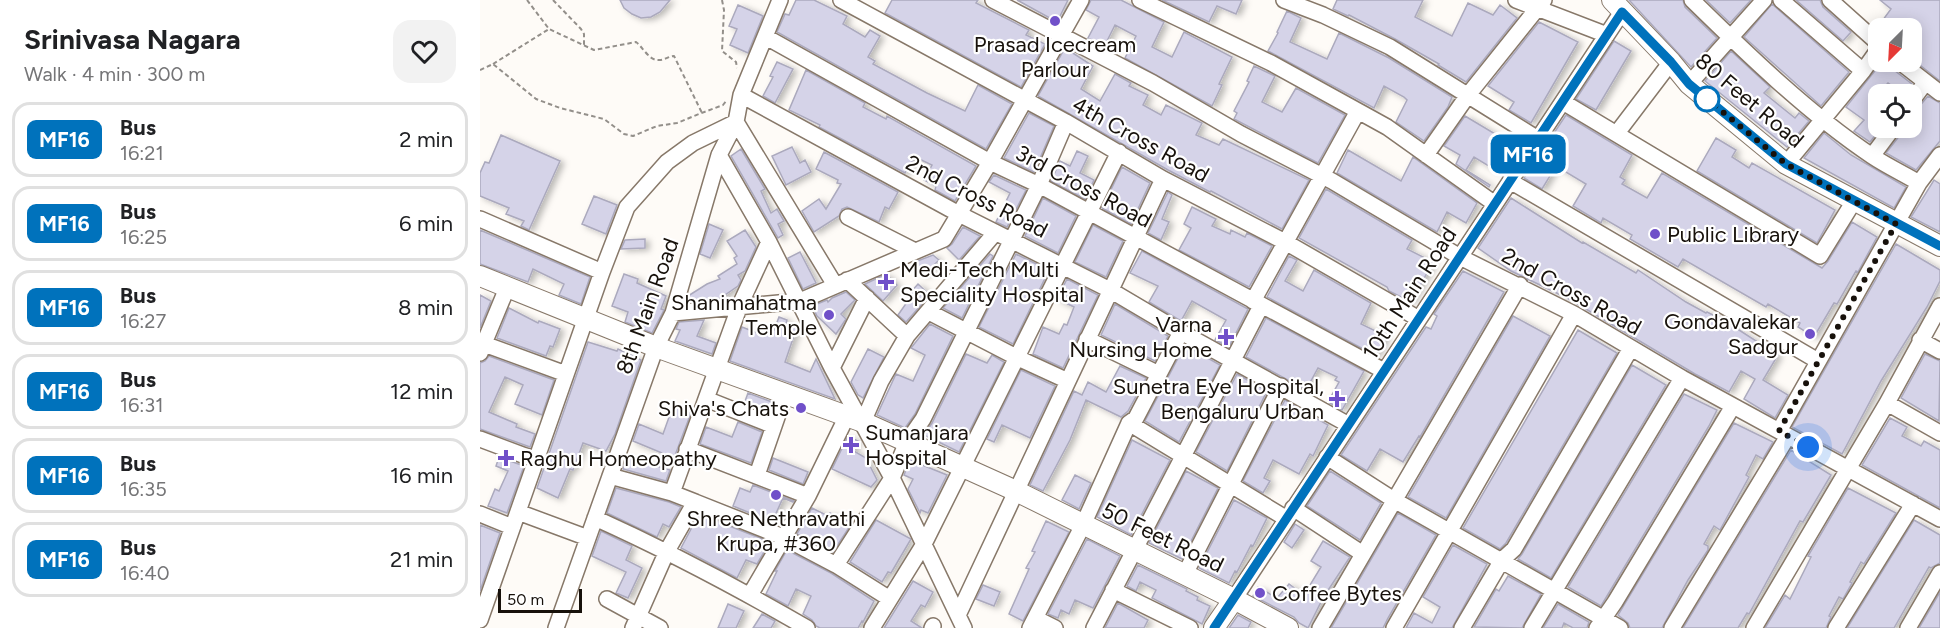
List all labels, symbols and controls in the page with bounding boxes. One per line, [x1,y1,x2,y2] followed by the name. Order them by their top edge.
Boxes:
[1048,14,1062,28] marker: Prasad Icecream Parlour
[1868,18,1922,72] north arrow
[1868,18,1922,138] map controls
[393,20,456,83] button: heart
[24,22,241,56] text: Srinivasa Nagara
[974,31,1136,83] place label: Prasad Icecream Parlour
[1690,47,1809,154] street label: 80 Feet Road
[24,62,205,86] text: Walk · 4 min · 300 m
[1868,84,1922,138] button: locate
[1694,86,1720,112] unlabelled marker
[1068,91,1214,188] street label: 4th Cross Road
[120,114,156,141] text: Bus
[399,126,453,153] text: 2 min
[39,127,90,152] text: MF16
[1486,134,1570,174] line badge: MF16
[1011,139,1156,234] street label: 3rd Cross Road
[120,141,164,165] text: 16:21
[1503,142,1553,167] text: MF16
[901,149,1052,244] street label: 2nd Cross Road
[120,198,156,225] text: Bus
[399,210,453,237] text: 6 min
[39,211,90,236] text: MF16
[1667,221,1800,248] place label: Public Library
[1357,222,1462,365] street label: 10th Main Road
[120,225,167,249] text: 16:25
[1648,227,1662,241] marker: Public Library
[610,234,685,378] street label: 8th Main Road
[1497,242,1646,341] street label: 2nd Cross Road
[900,256,1084,308] place label: Medi-Tech Multi Speciality Hospital
[877,273,895,291] marker: Medi-Tech Multi Speciality Hospital
[120,282,156,309] text: Bus
[671,289,817,341] place label: Shanimahatma Temple
[398,294,453,321] text: 8 min
[39,295,90,320] text: MF16
[822,308,836,322] marker: Shanimahatma Temple
[1664,308,1799,360] place label: Gondavalekar Sadgur
[120,309,166,333] text: 16:27
[1069,311,1212,363] place label: Varna Nursing Home
[1803,327,1817,341] marker: Gondavalekar Sadgur
[1217,328,1235,346] marker: Varna Nursing Home
[120,366,156,393] text: Bus
[1113,373,1324,425] place label: Sunetra Eye Hospital, Bengaluru Urban
[390,378,453,405] text: 12 min
[39,379,90,404] text: MF16
[1328,390,1346,408] marker: Sunetra Eye Hospital, Bengaluru Urban
[120,393,163,417] text: 16:31
[658,395,789,422] place label: Shiva's Chats
[794,401,808,415] marker: Shiva's Chats
[865,419,969,471] place label: Sumanjara Hospital
[1793,432,1823,462] your location
[842,436,860,454] marker: Sumanjara Hospital
[520,445,717,472] place label: Raghu Homeopathy
[497,449,515,467] marker: Raghu Homeopathy
[120,450,156,477] text: Bus
[390,462,453,489] text: 16 min
[39,463,90,488] text: MF16
[120,477,167,501] text: 16:35
[769,488,783,502] marker: Shree Nethravathi Krupa, #360
[1097,496,1228,579] street label: 50 Feet Road
[687,505,865,557] place label: Shree Nethravathi Krupa, #360
[120,534,156,561] text: Bus
[390,546,453,573] text: 21 min
[39,547,90,572] text: MF16
[120,561,170,585] text: 16:40
[1272,580,1402,607] place label: Coffee Bytes
[498,586,582,614] scale bar
[1253,586,1267,600] marker: Coffee Bytes
[507,590,544,609] text: 50 m

